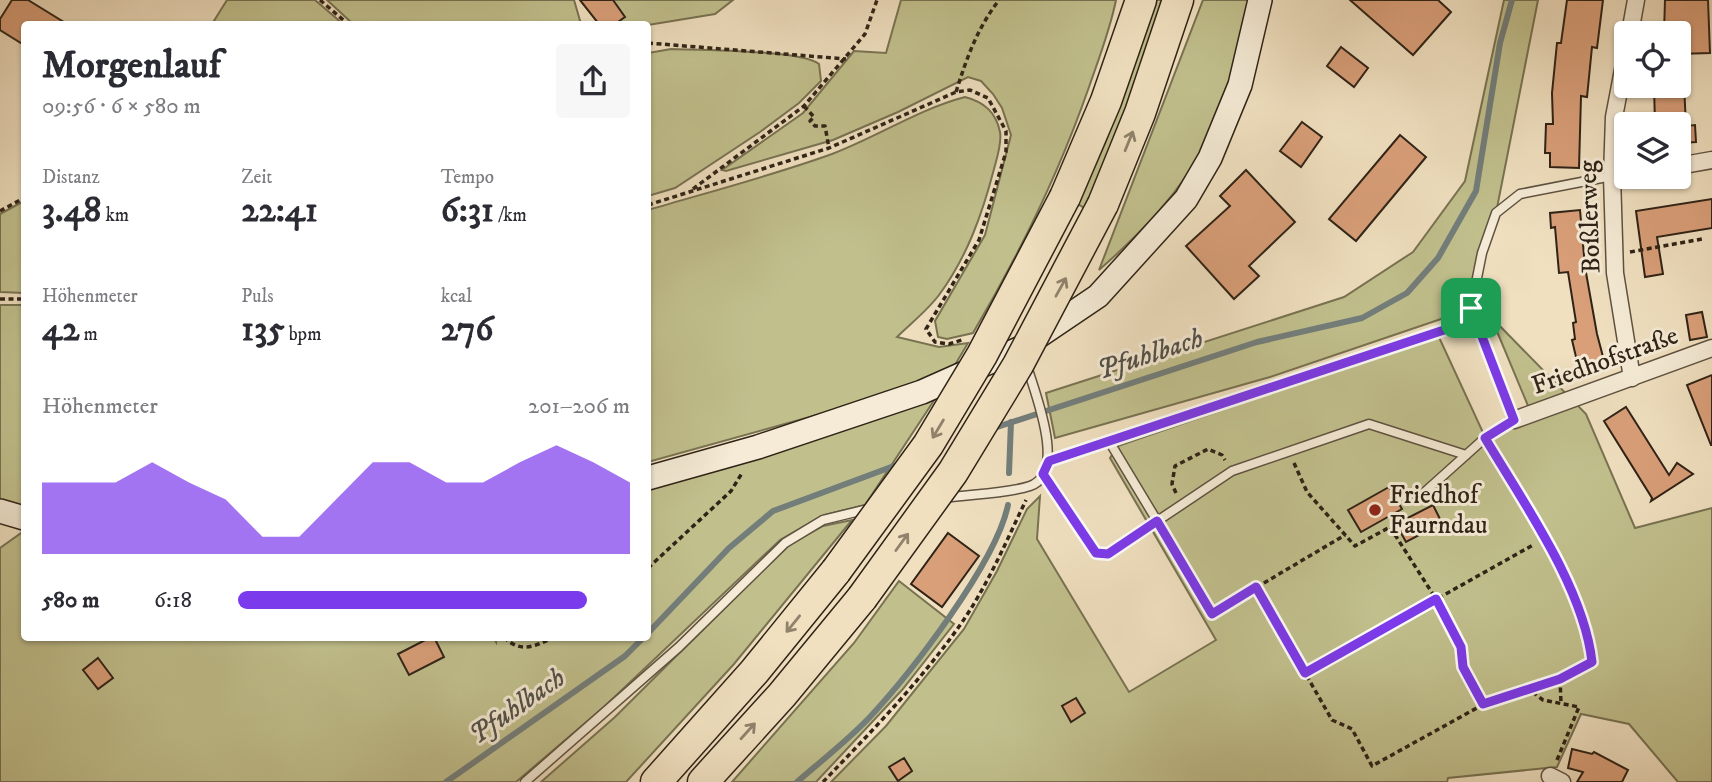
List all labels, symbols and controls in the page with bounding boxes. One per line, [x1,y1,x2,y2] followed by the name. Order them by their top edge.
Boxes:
[1614,21,1691,189] map controls
[1614,21,1691,98] button: locate
[42,42,221,90] text: Morgenlauf
[556,44,630,118] button: share
[42,92,201,121] text: 09:56 · 6 × 580 m
[1614,112,1691,189] button: layers
[1123,131,1136,152] one-way arrow
[1572,159,1608,274] street label: Boßlerweg
[42,166,100,189] text: Distanz
[241,166,272,189] text: Zeit
[441,166,494,189] text: Tempo
[42,189,101,233] text: 3.48
[241,189,318,233] text: 22:41
[441,189,494,233] text: 6:31
[101,204,129,227] text: km
[494,204,527,227] text: /km
[1054,277,1068,298] one-way arrow
[1441,278,1501,338] pin
[42,285,138,308] text: Höhenmeter
[241,285,274,308] text: Puls
[441,285,472,308] text: kcal
[1452,289,1490,327] icon: arrive
[42,308,79,352] text: 42
[241,308,285,352] text: 135
[441,308,494,352] text: 276
[1527,319,1683,403] street label: Friedhofstraße
[1092,320,1208,388] water label: Pfuhlbach
[79,323,98,346] text: m
[285,323,321,346] text: bpm
[42,392,158,421] text: Höhenmeter
[528,392,630,421] text: 201–206 m
[931,418,945,438] one-way arrow
[1389,479,1488,542] place label: Friedhof Faurndau
[1367,502,1383,518] marker: Friedhof Faurndau
[894,533,909,552] one-way arrow
[42,586,99,615] text: 580 m
[154,586,192,615] text: 6:18
[785,614,801,632] one-way arrow
[462,660,572,752] water label: Pfuhlbach
[740,723,756,741] one-way arrow

